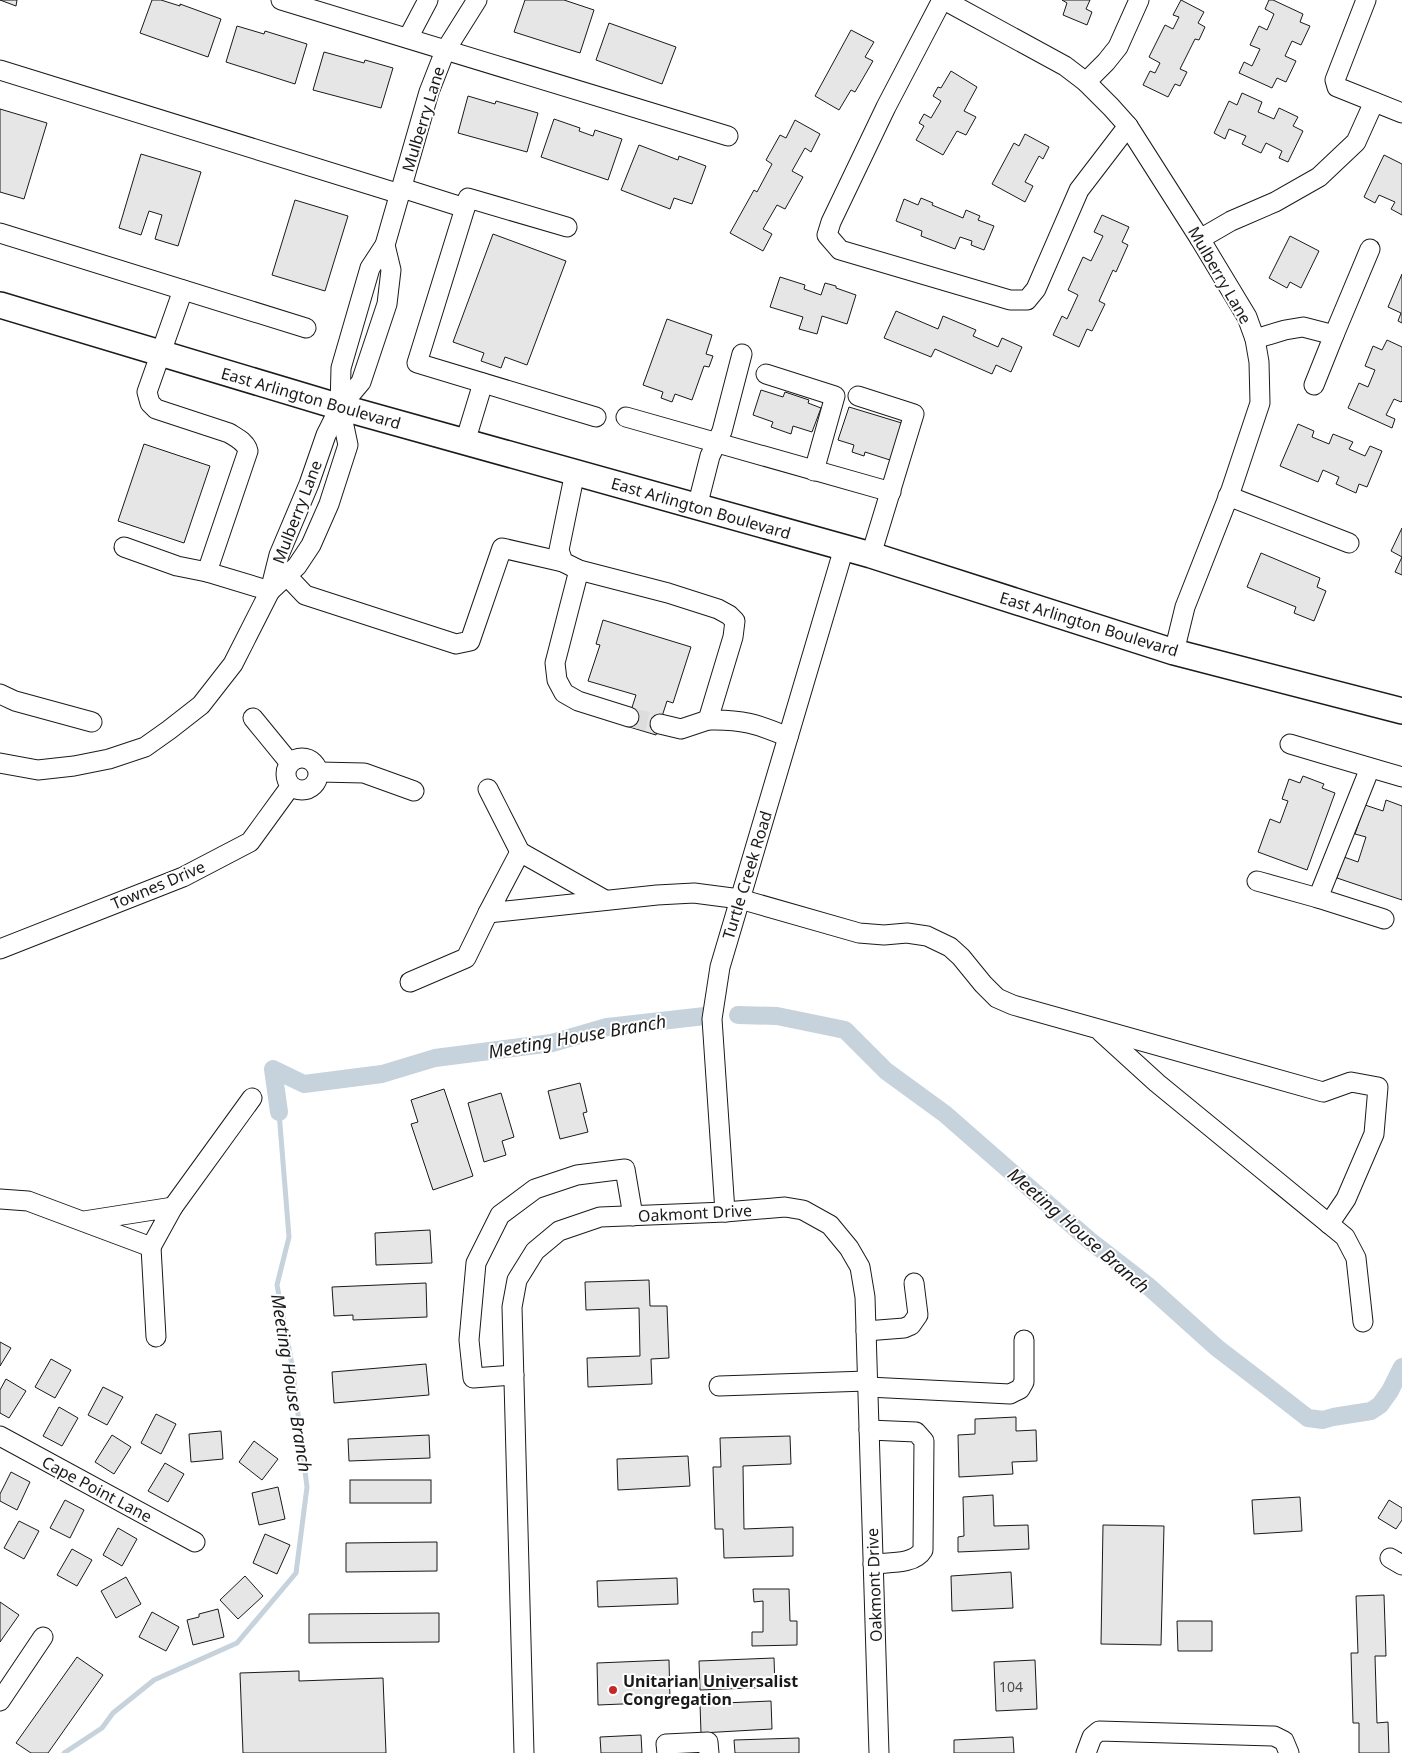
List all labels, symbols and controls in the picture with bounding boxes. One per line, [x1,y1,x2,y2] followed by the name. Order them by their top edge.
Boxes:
[397,64,449,174] street label: Mulberry Lane
[1183,222,1257,328] street label: Mulberry Lane
[219,362,403,434] street label: East Arlington Boulevard
[267,457,327,567] street label: Mulberry Lane
[609,472,793,544] street label: East Arlington Boulevard
[997,586,1181,662] street label: East Arlington Boulevard
[717,808,777,942] street label: Turtle Creek Road
[108,855,208,915] street label: Townes Drive
[486,1009,668,1063] water label: Meeting House Branch
[1003,1162,1155,1298] water label: Meeting House Branch
[637,1199,753,1227] street label: Oakmont Drive
[266,1292,318,1474] water label: Meeting House Branch
[38,1451,156,1527] street label: Cape Point Lane
[861,1528,887,1642] street label: Oakmont Drive
[623,1670,798,1710] place label: Unitarian Universalist Congregation
[999,1677,1023,1696] house number: 104
[607,1684,619,1696] marker: Unitarian Universalist Congregation

